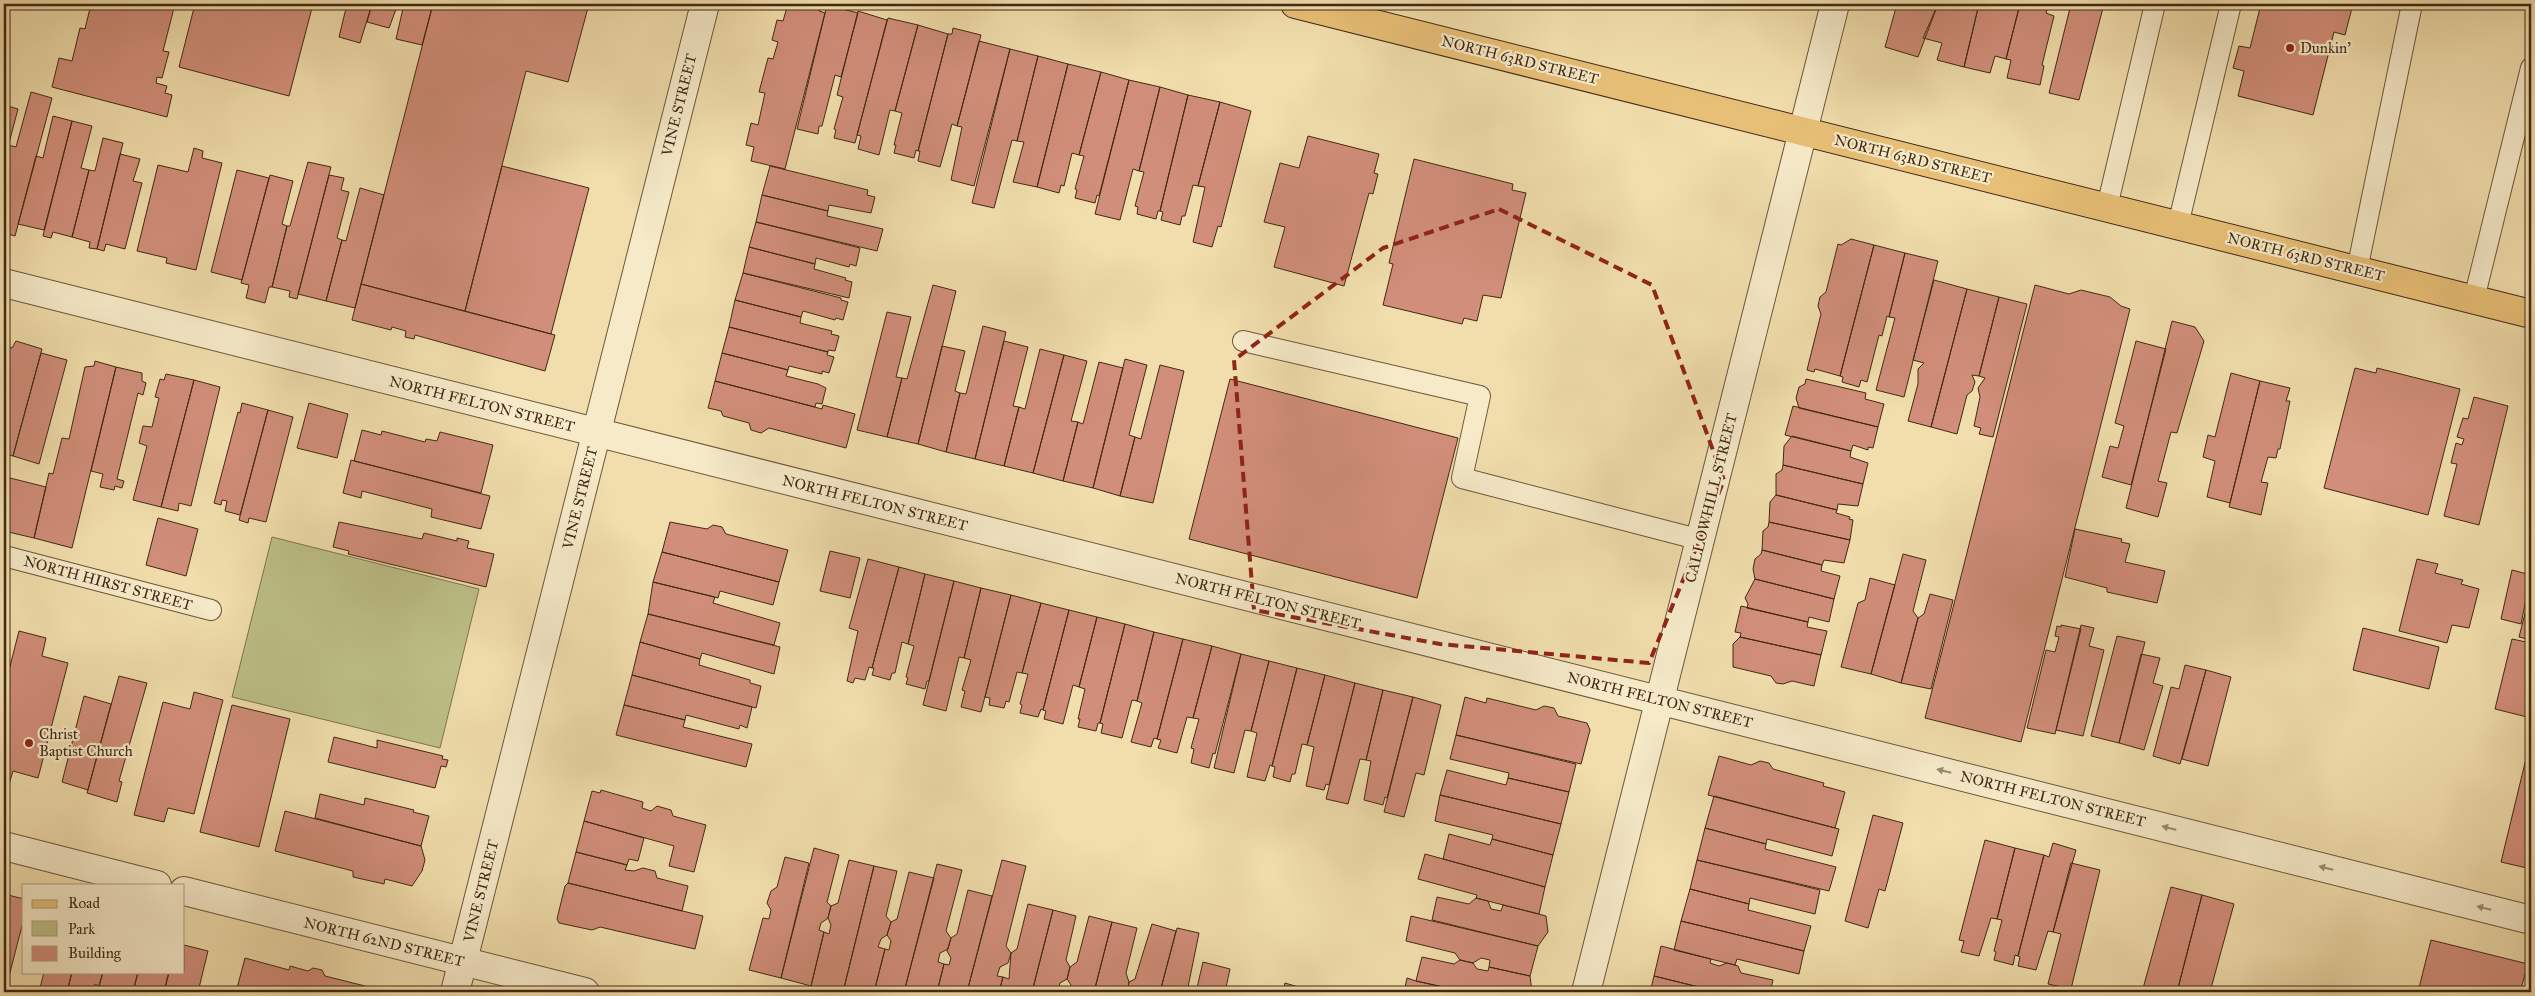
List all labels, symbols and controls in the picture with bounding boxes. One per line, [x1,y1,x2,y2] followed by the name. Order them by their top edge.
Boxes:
[1440,32,1600,88] street label: NORTH 63RD STREET
[2300,39,2351,57] place label: Dunkin'
[2284,42,2296,54] marker: Dunkin'
[657,52,700,159] street label: VINE STREET
[1833,131,1993,187] street label: NORTH 63RD STREET
[2226,229,2386,285] street label: NORTH 63RD STREET
[387,372,577,436] street label: NORTH FELTON STREET
[1681,411,1741,585] street label: CALLOWHILL STREET
[558,445,601,552] street label: VINE STREET
[780,471,970,535] street label: NORTH FELTON STREET
[22,552,194,614] street label: NORTH HIRST STREET
[1173,569,1363,633] street label: NORTH FELTON STREET
[1565,668,1755,732] street label: NORTH FELTON STREET
[39,725,134,760] place label: Christ Baptist Church
[23,737,35,749] marker: Christ Baptist Church
[1936,767,1951,775] one-way arrow
[1958,767,2148,831] street label: NORTH FELTON STREET
[2161,824,2176,832] one-way arrow
[459,838,502,945] street label: VINE STREET
[2319,864,2334,872] one-way arrow
[22,884,185,974] legend
[68,894,100,912] text: Road
[2476,904,2492,912] one-way arrow
[302,913,466,971] street label: NORTH 62ND STREET
[68,920,95,938] text: Park
[68,944,122,962] text: Building

